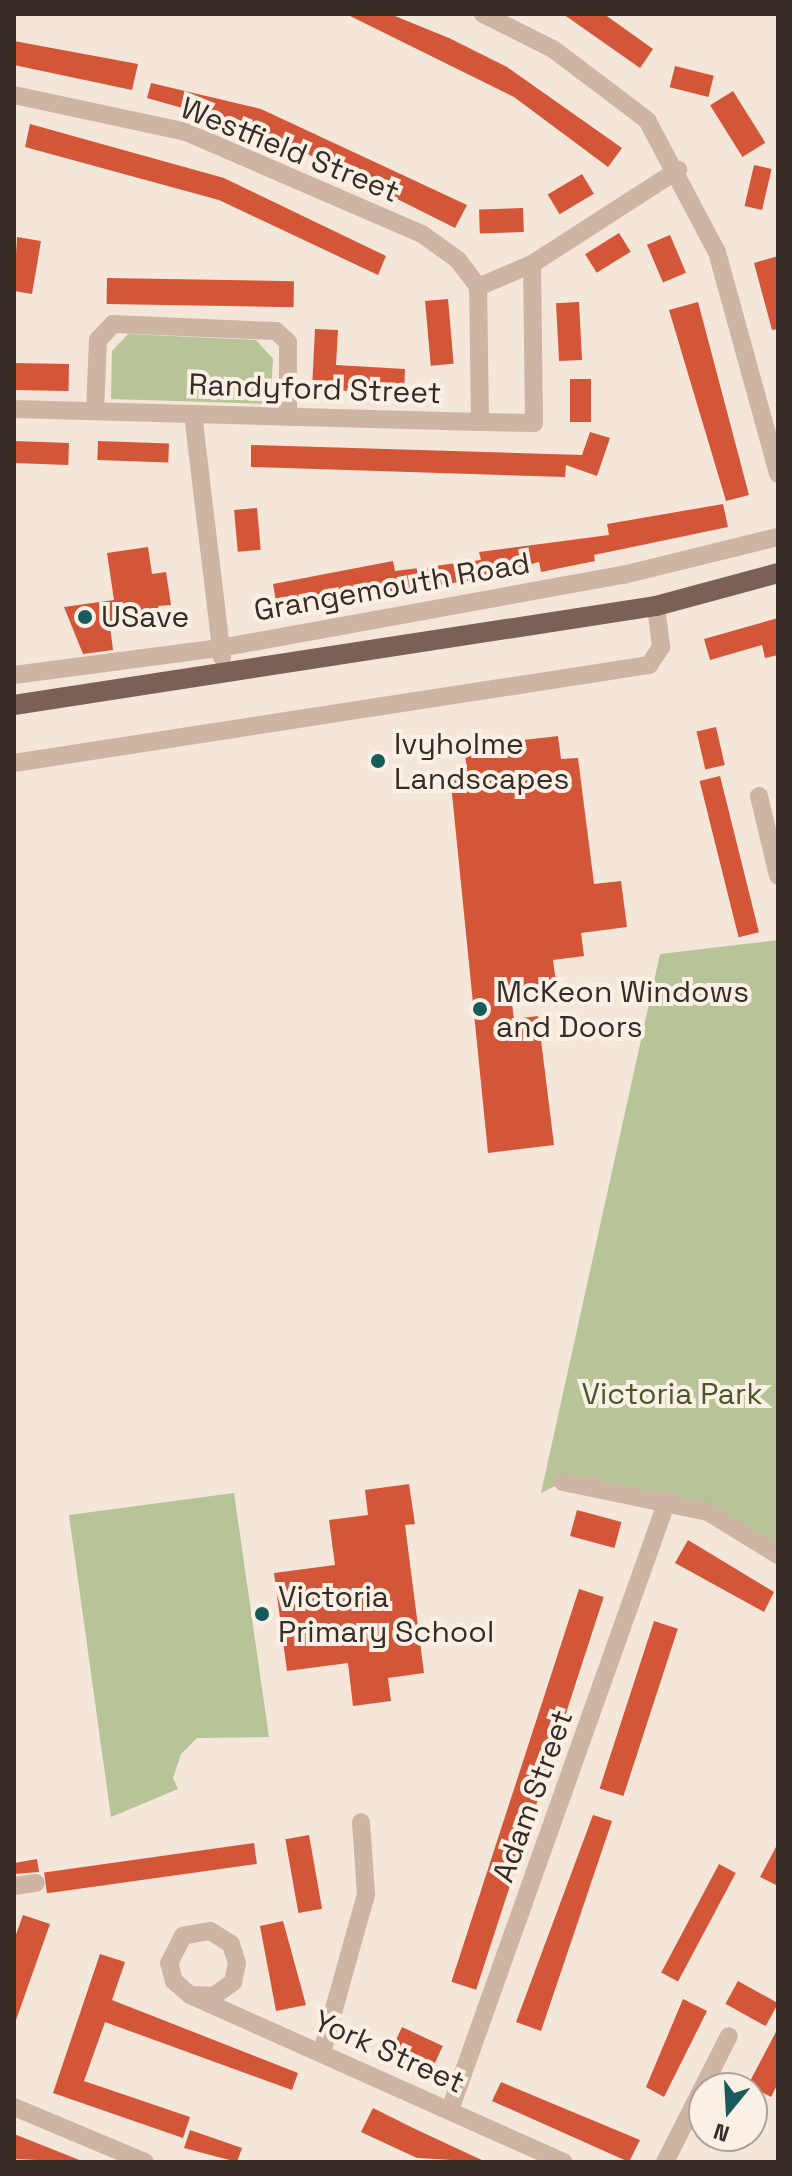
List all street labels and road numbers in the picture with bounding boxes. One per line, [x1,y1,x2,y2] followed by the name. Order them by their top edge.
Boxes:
[176,90,404,210] street label: Westfield Street
[188,367,442,411] street label: Randyford Street
[251,545,533,629] street label: Grangemouth Road
[485,1705,581,1887] street label: Adam Street
[308,2003,470,2101] street label: York Street

